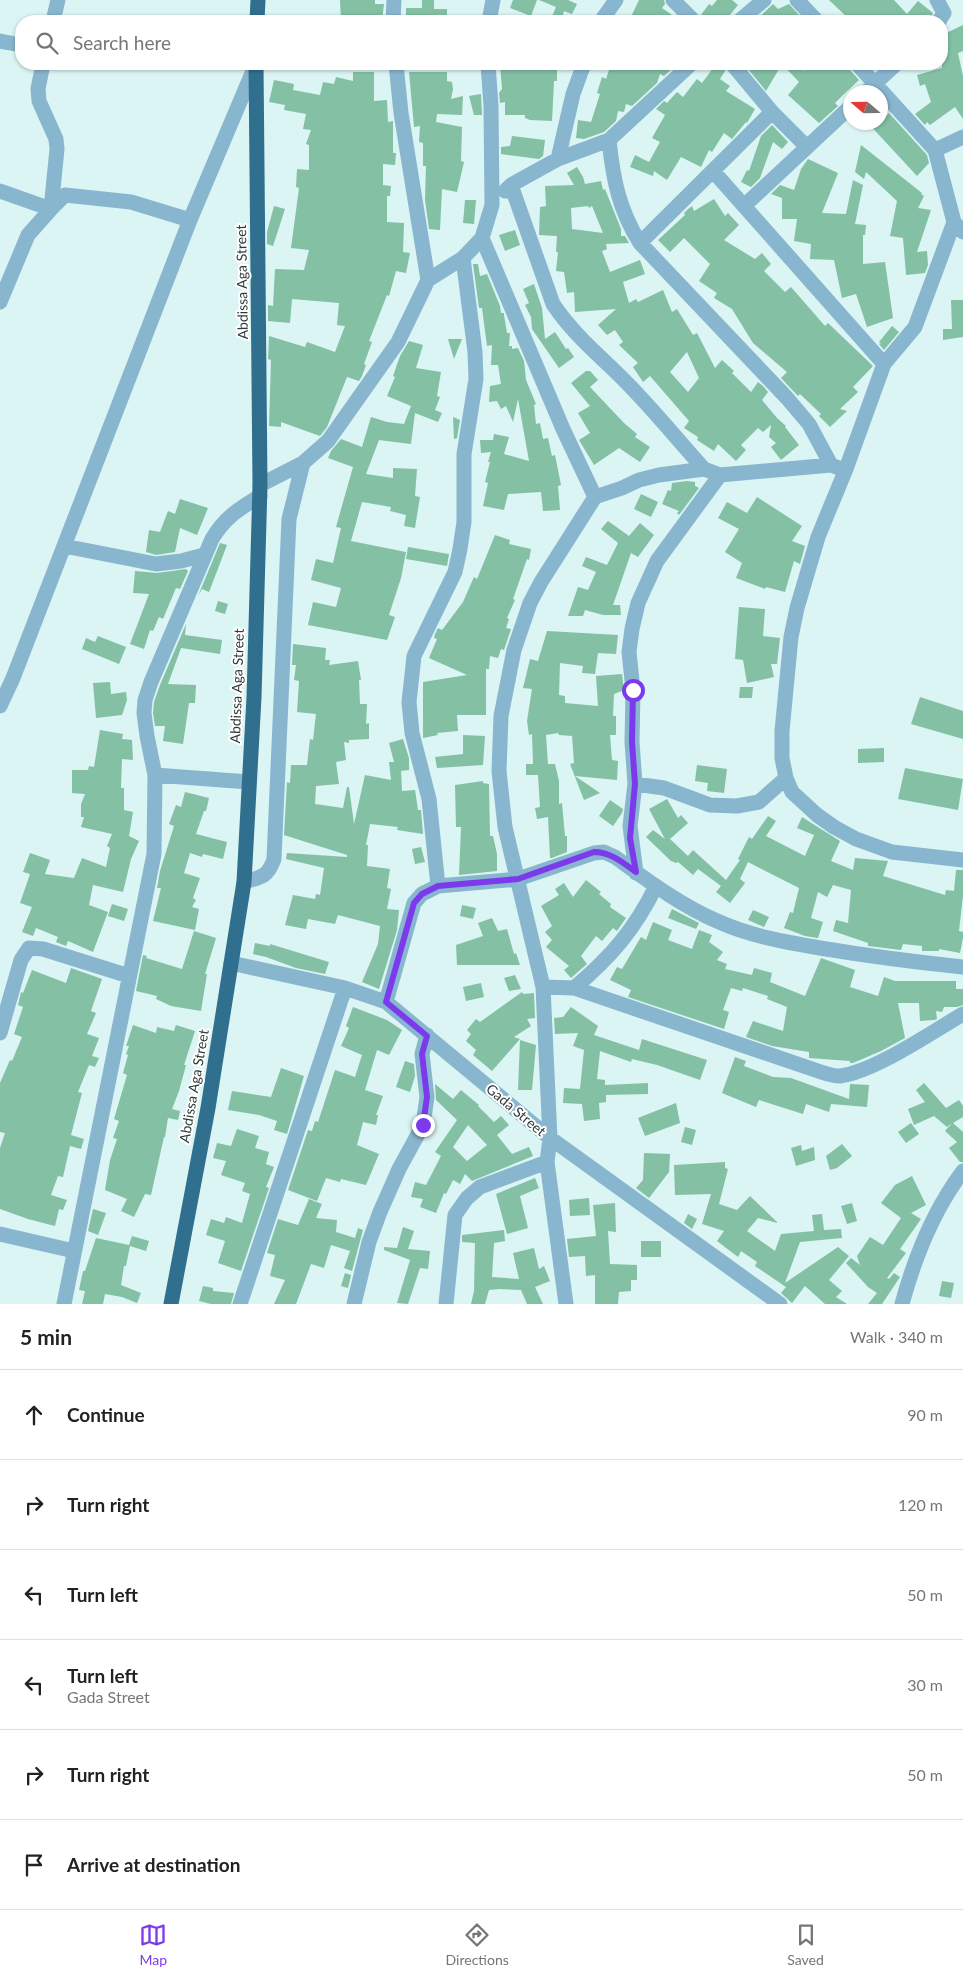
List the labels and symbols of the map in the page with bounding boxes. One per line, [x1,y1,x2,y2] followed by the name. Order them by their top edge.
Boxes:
[843,85,888,130] north arrow
[232,224,251,340] street label: Abdissa Aga Street
[226,628,247,744] street label: Abdissa Aga Street
[622,679,645,702] route start
[175,1028,212,1144] street label: Abdissa Aga Street
[483,1080,550,1139] street label: Gada Street
[412,1114,435,1137] route end

